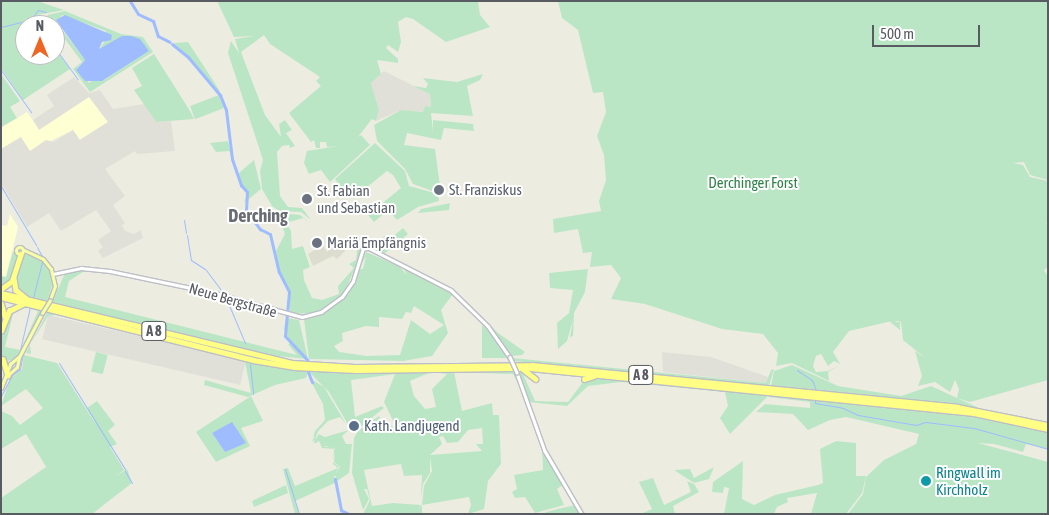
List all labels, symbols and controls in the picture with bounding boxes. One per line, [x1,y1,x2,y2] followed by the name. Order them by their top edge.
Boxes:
[15,15,65,65] north arrow
[874,15,982,47] scale bar
[36,18,44,34] text: N
[880,25,914,42] text: 500 m
[708,174,798,192] park label: Derchinger Forst
[317,181,395,216] place label: St. Fabian und Sebastian
[449,181,522,199] place label: St. Franziskus
[433,184,445,196] marker: St. Franziskus
[301,193,313,205] marker: St. Fabian und Sebastian
[228,205,288,227] district label: Derching
[327,234,426,252] place label: Mariä Empfängnis
[311,237,323,249] marker: Mariä Empfängnis
[187,279,279,321] street label: Neue Bergstraße
[140,320,168,342] road number: A 8
[627,364,655,386] road number: A 8
[364,417,460,435] place label: Kath. Landjugend
[348,420,360,432] marker: Kath. Landjugend
[936,463,1001,498] place label: Ringwall im Kirchholz
[920,475,932,487] marker: Ringwall im Kirchholz

